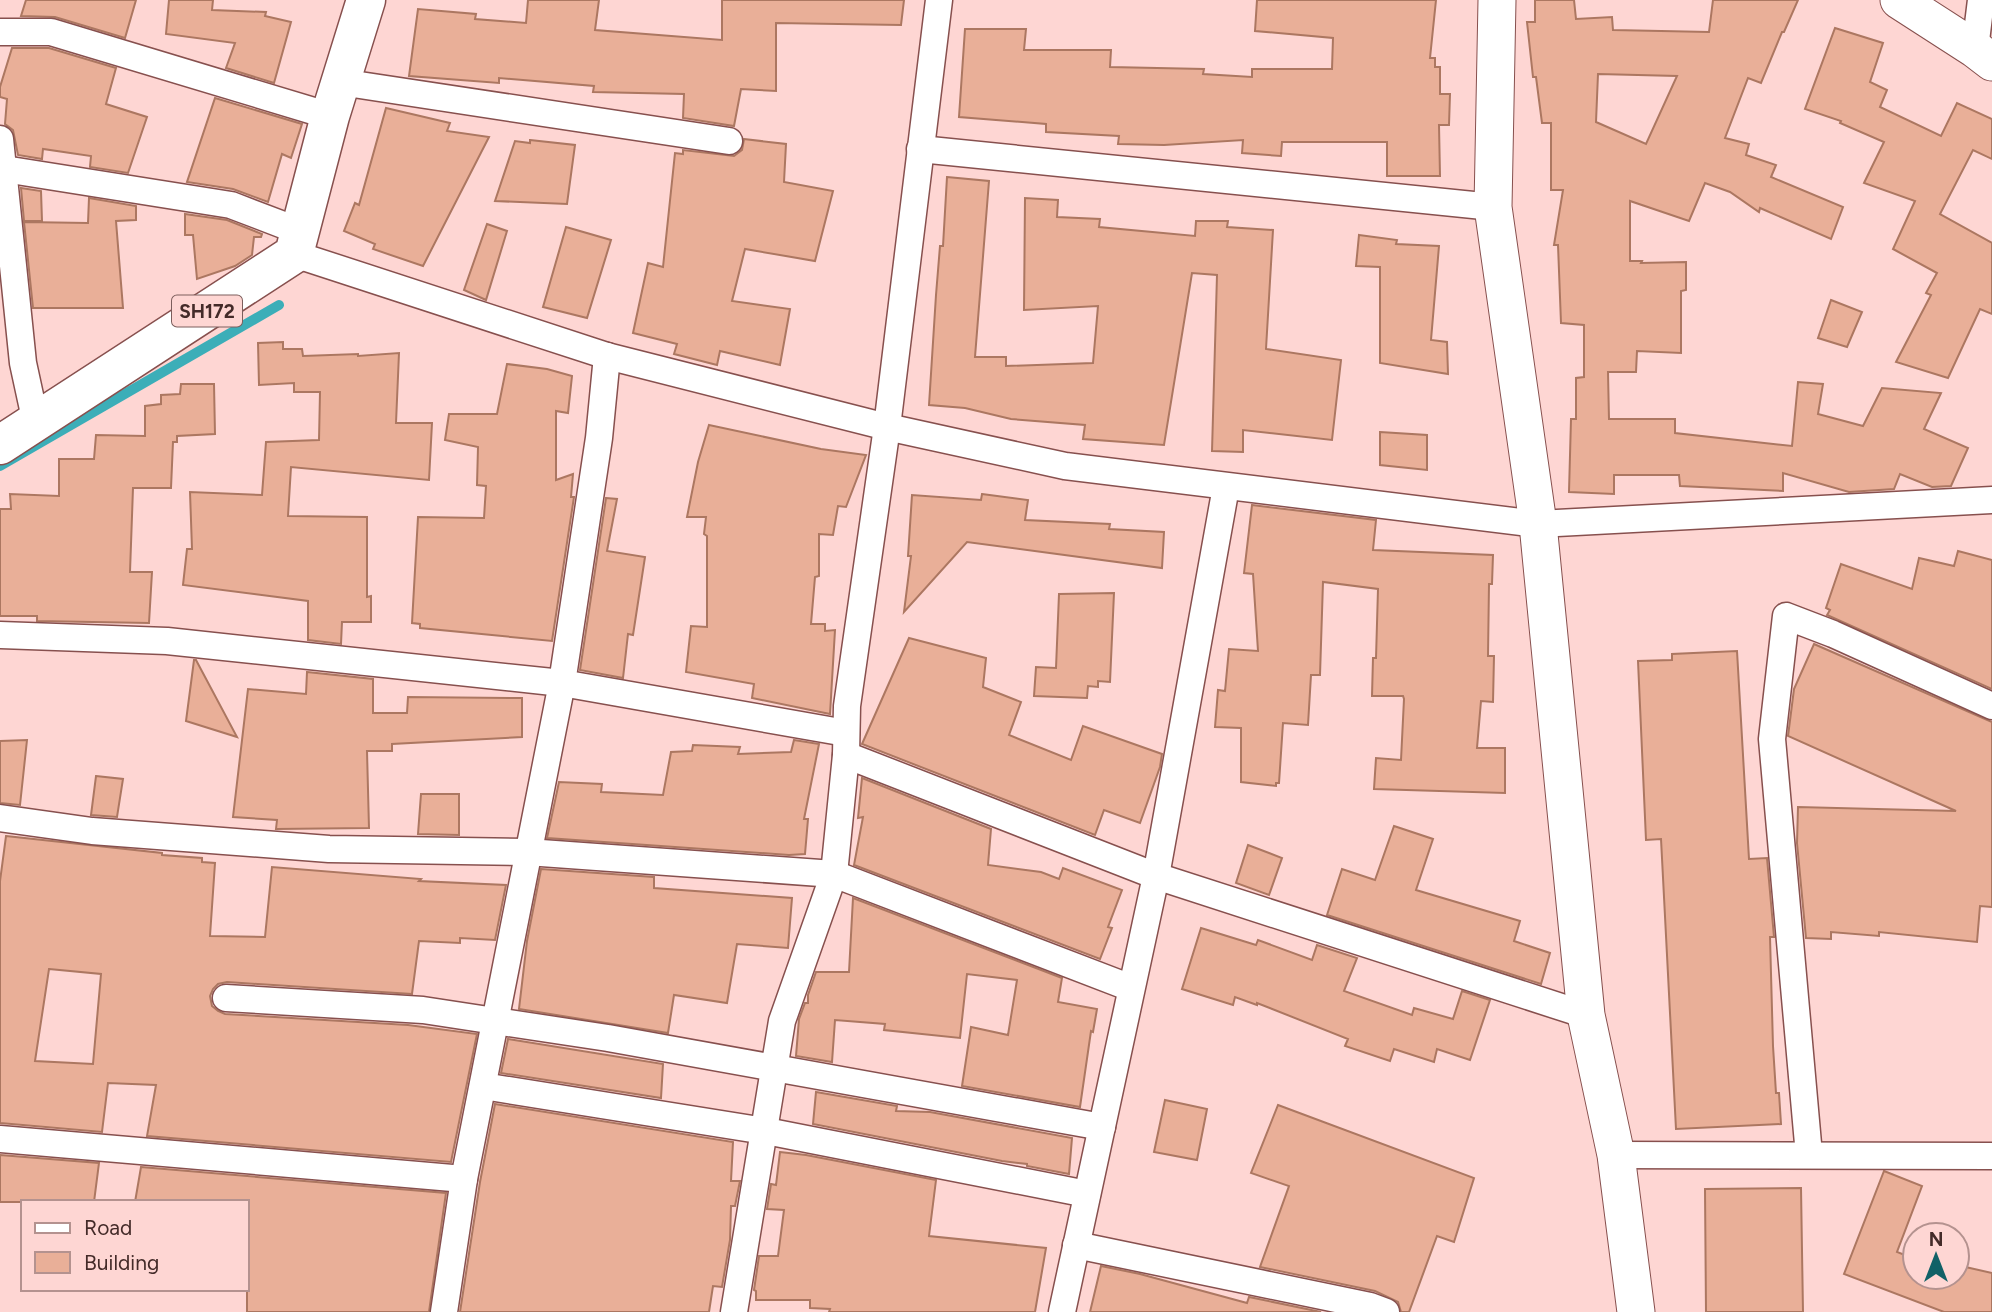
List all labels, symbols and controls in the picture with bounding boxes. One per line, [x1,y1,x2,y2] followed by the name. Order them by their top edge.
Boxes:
[172,296,242,326] road number: SH172
[21,1200,248,1291] legend
[84,1215,132,1240] text: Road
[1901,1221,1971,1291] north arrow
[1929,1228,1943,1251] text: N
[84,1250,159,1275] text: Building

